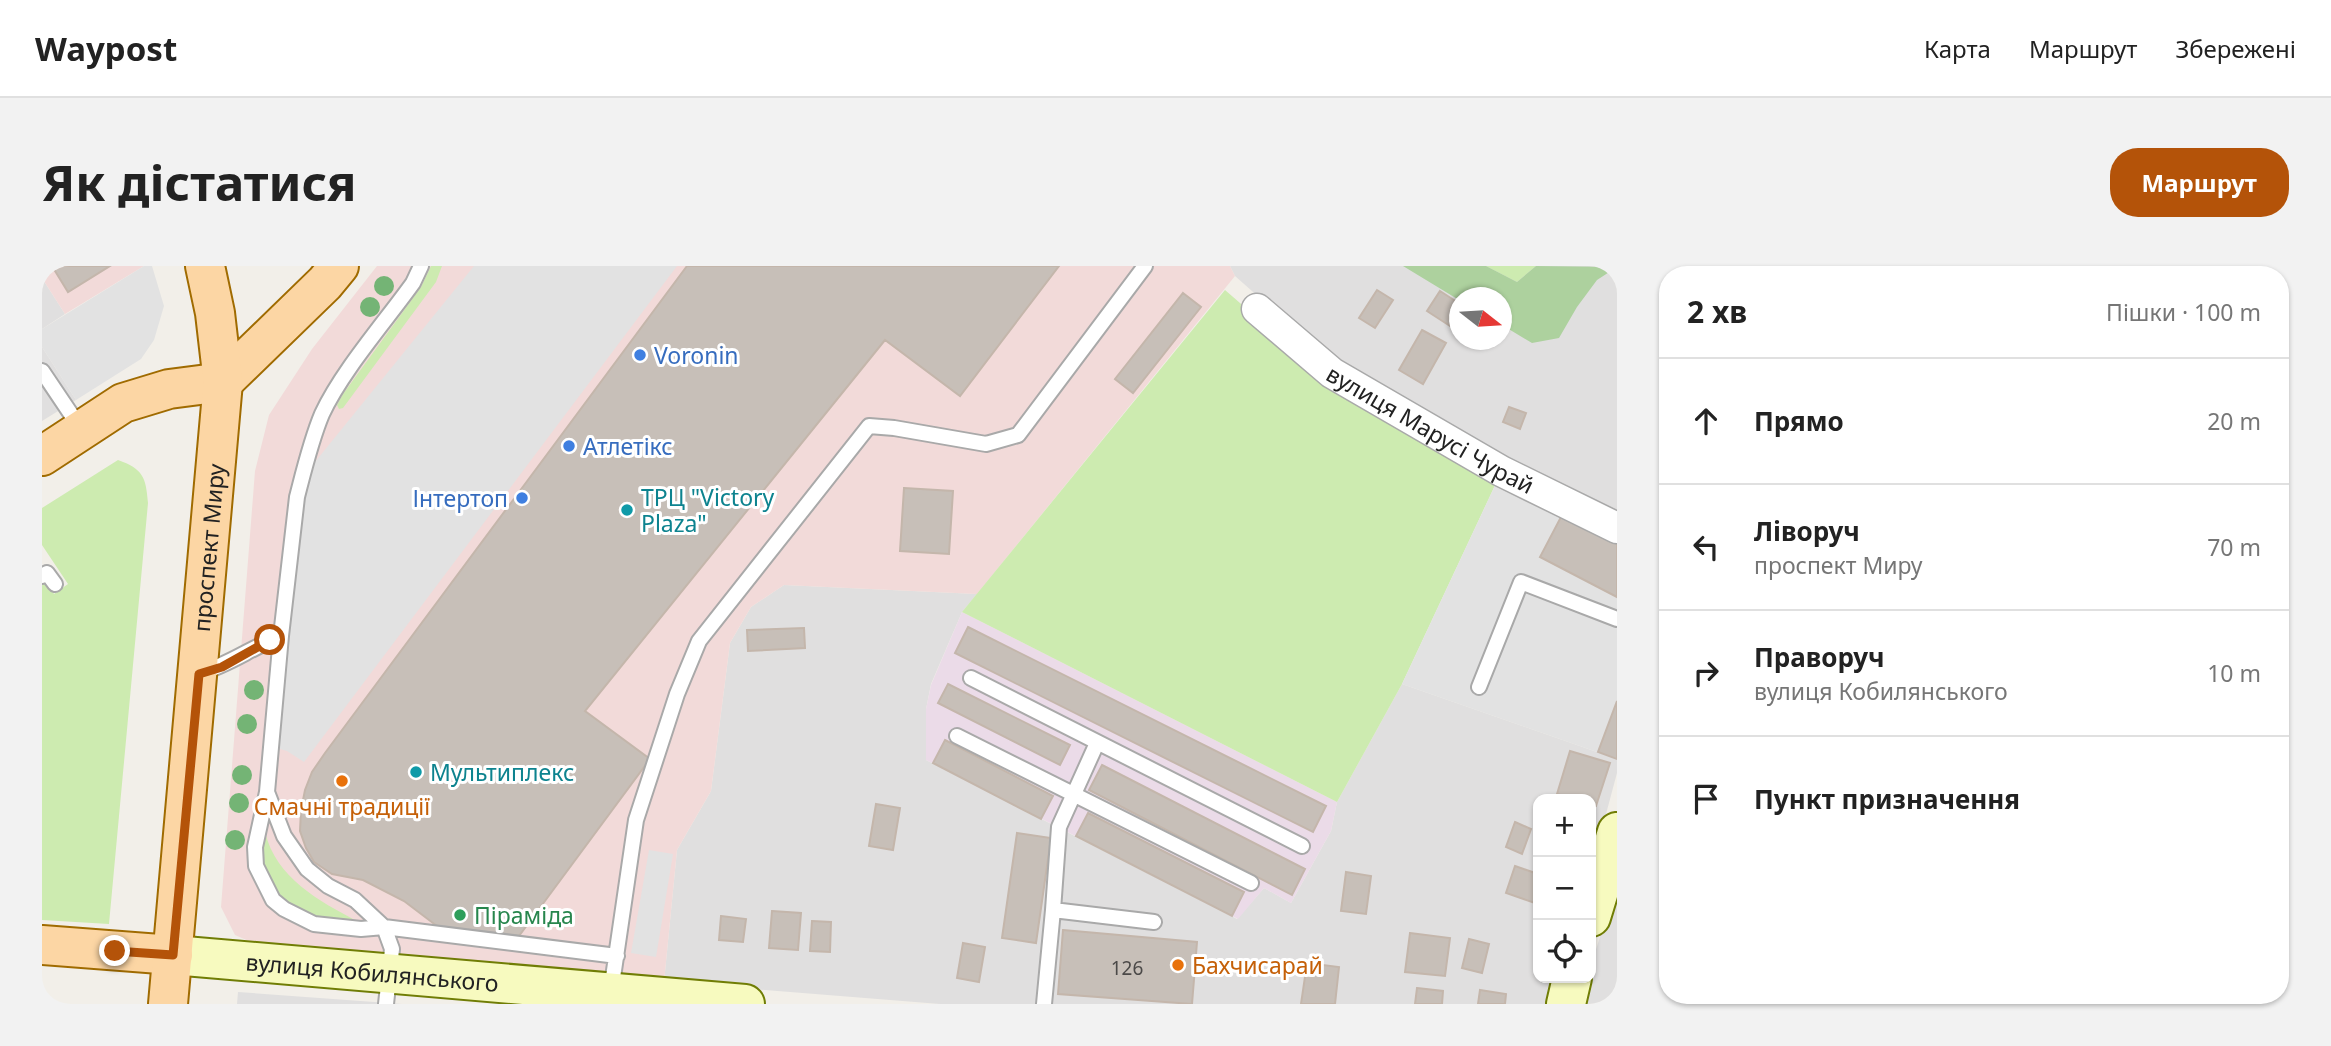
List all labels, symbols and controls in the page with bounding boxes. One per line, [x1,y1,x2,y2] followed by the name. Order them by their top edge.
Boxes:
[35,26,177,71] text: Waypost
[1924,32,1991,65] text: Карта
[2029,32,2137,65] text: Маршрут
[2175,32,2296,65] text: Збережені
[2110,148,2289,217] button: Маршрут
[42,149,356,215] text: Як дістатися
[1449,287,1512,350] north arrow
[1687,291,1747,332] text: 2 хв
[2106,296,2261,328] text: Пішки · 100 m
[654,339,739,371] place label: Voronin
[632,347,648,363] marker: Voronin
[1321,357,1540,501] street label: вулиця Марусі Чурай
[1687,402,1725,440] icon: ahead
[1754,403,1844,439] text: Прямо
[2207,405,2261,437] text: 20 m
[583,430,673,462] place label: Атлетікс
[561,438,577,454] marker: Атлетікс
[185,462,232,633] street label: проспект Миру
[641,481,775,539] place label: ТРЦ "Victory Plaza"
[412,482,508,514] place label: Інтертоп
[514,490,530,506] marker: Інтертоп
[619,502,635,518] marker: ТРЦ "Victory Plaza"
[1754,513,1860,549] text: Ліворуч
[1687,528,1725,566] icon: left
[2207,531,2261,563] text: 70 m
[1754,549,1923,581] text: проспект Миру
[254,624,285,655] route start
[1754,639,1885,675] text: Праворуч
[1687,654,1725,692] icon: right
[2207,657,2261,689] text: 10 m
[1754,675,2008,707] text: вулиця Кобилянського
[430,756,574,788] place label: Мультиплекс
[408,764,424,780] marker: Мультиплекс
[334,773,350,789] marker: Смачні традиції
[1687,780,1725,818] icon: arrive
[1754,781,2020,817] text: Пункт призначення
[254,790,430,822] place label: Смачні традиції
[1533,794,1596,983] map controls
[1533,794,1596,857] button: +
[1533,857,1596,920] button: −
[474,899,574,931] place label: Піраміда
[452,907,468,923] marker: Піраміда
[1533,920,1596,983] button: locate
[99,935,130,966] route end
[244,945,500,999] street label: вулиця Кобилянського
[1192,949,1323,981] place label: Бахчисарай
[1111,955,1143,981] house number: 126
[1170,957,1186,973] marker: Бахчисарай

